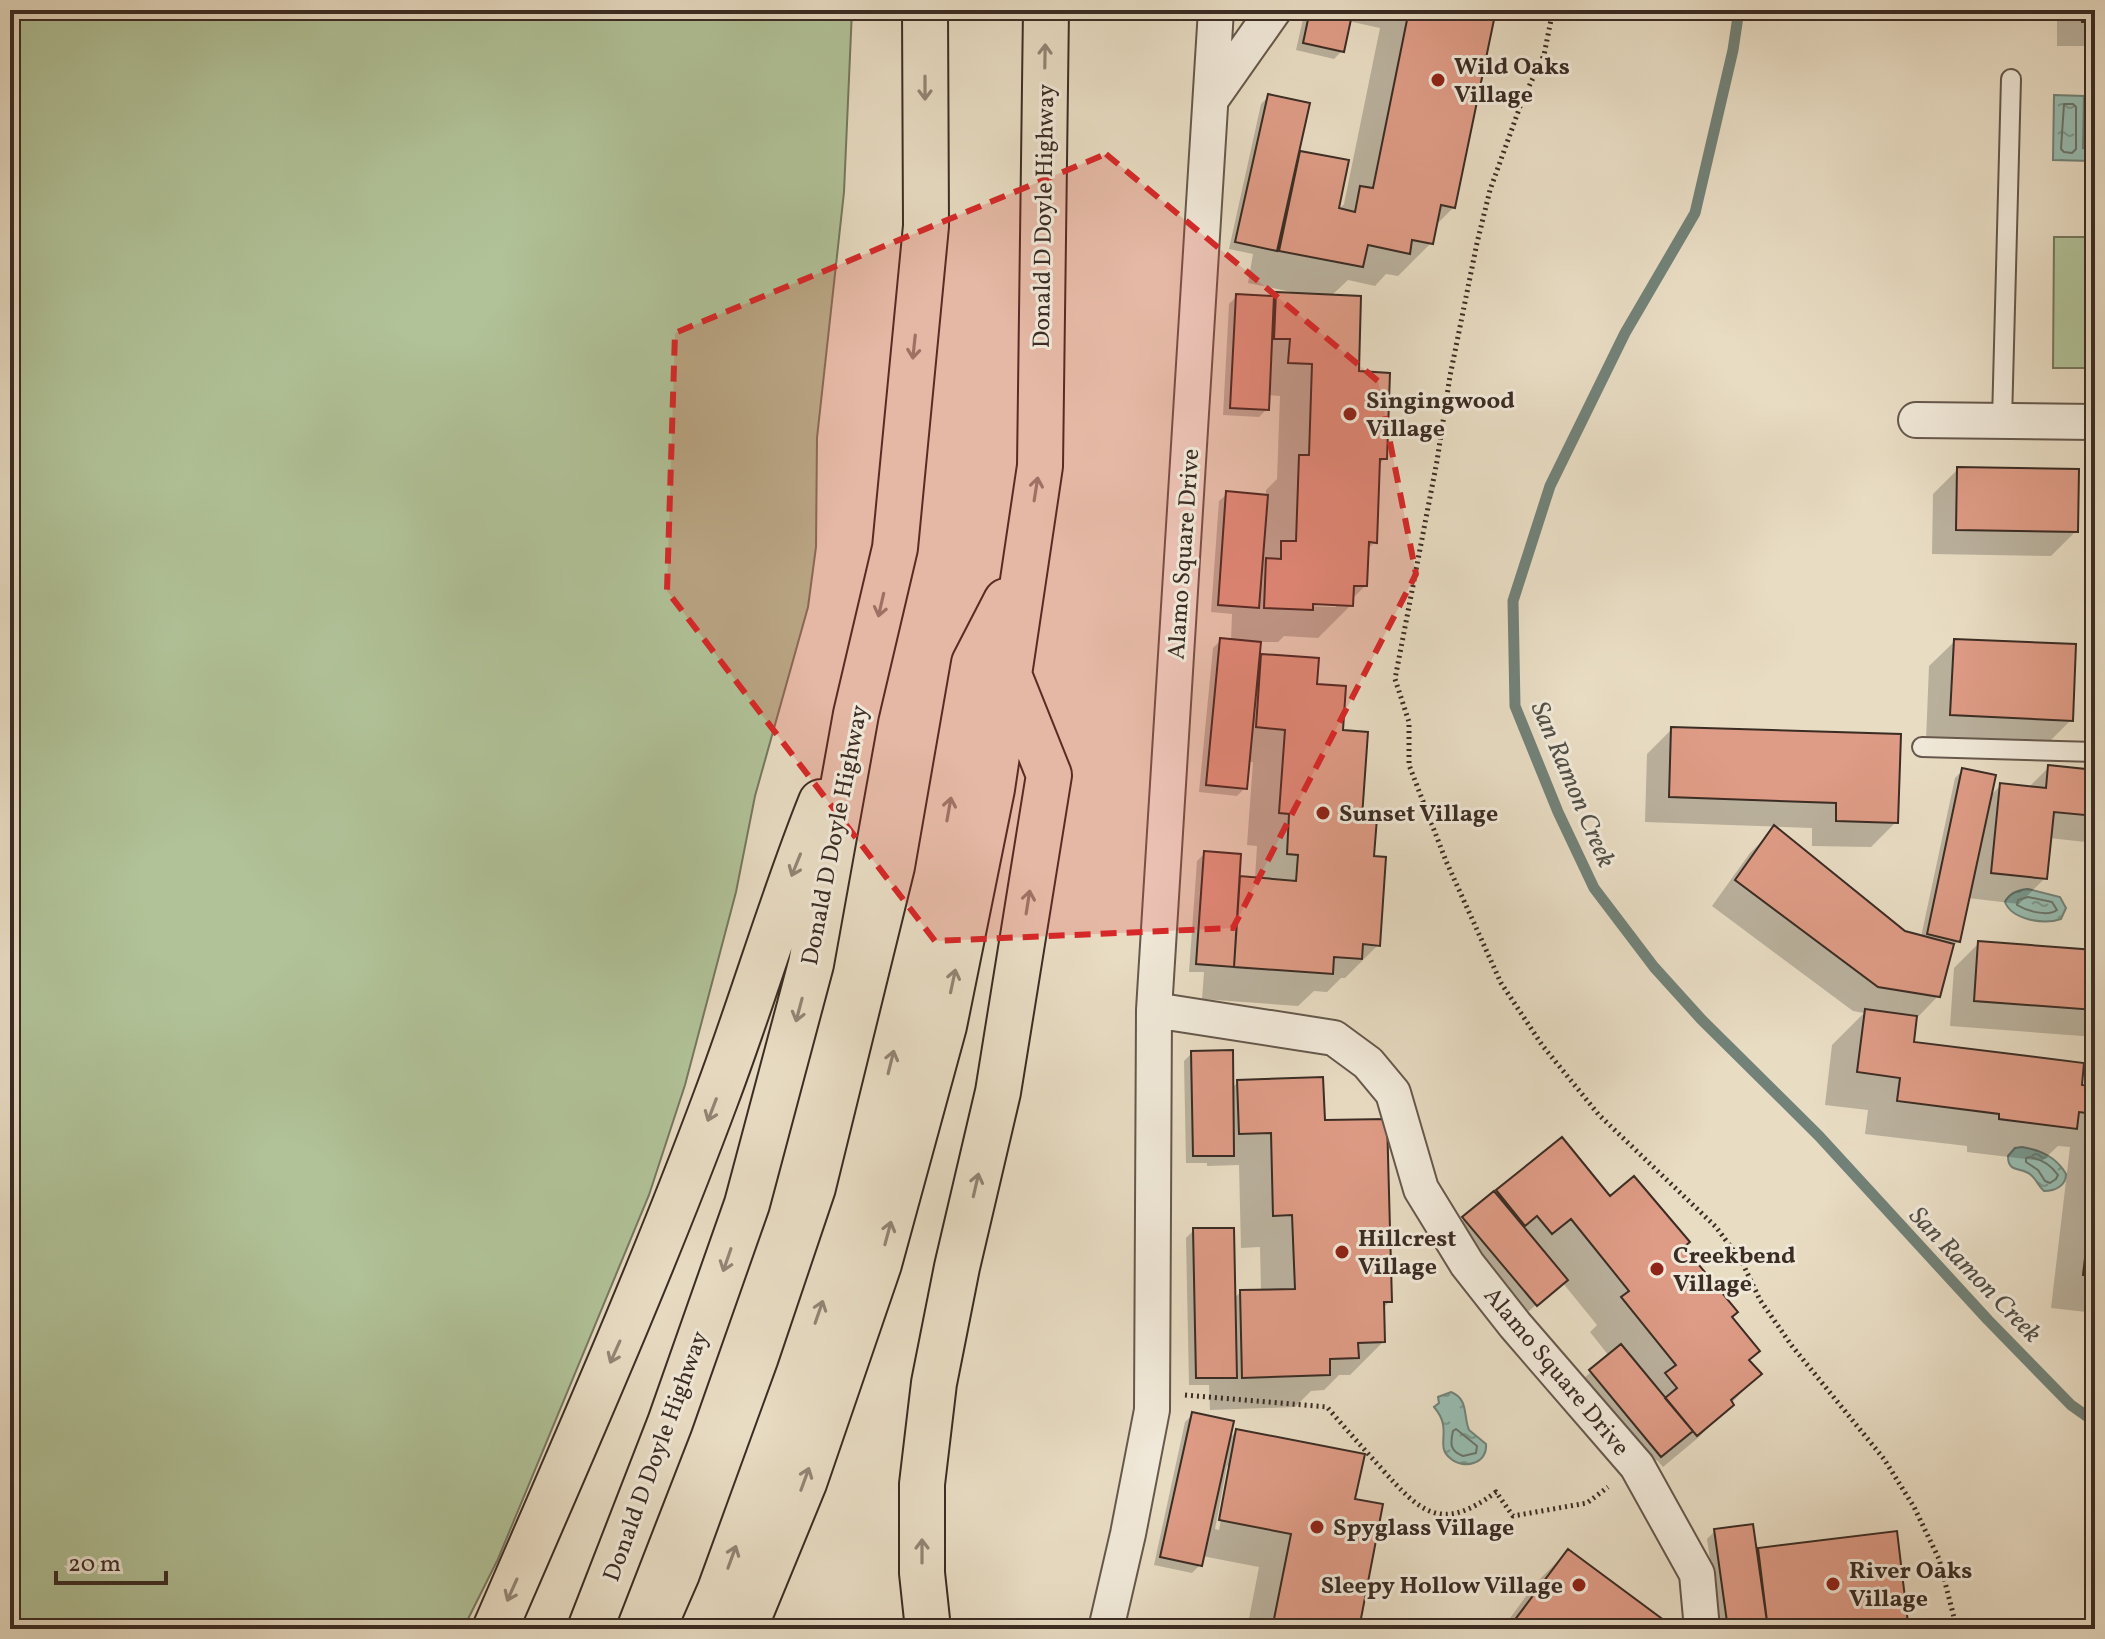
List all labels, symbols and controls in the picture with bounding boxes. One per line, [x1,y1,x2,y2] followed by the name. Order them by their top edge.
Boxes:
[1037,43,1053,70] one-way arrow
[1454,51,1570,113] place label: Wild Oaks Village
[1429,71,1447,89] marker: Wild Oaks Village
[917,74,933,101] one-way arrow
[1026,84,1064,349] street label: Donald D Doyle Highway
[906,333,921,360] one-way arrow
[1366,385,1515,447] place label: Singingwood Village
[1341,405,1359,423] marker: Singingwood Village
[1161,447,1209,661] street label: Alamo Square Drive
[1029,477,1044,503] one-way arrow
[873,592,888,617] one-way arrow
[1521,696,1623,873] water label: San Ramon Creek
[794,702,878,968] street label: Donald D Doyle Highway
[942,797,957,822] one-way arrow
[1339,798,1498,832] place label: Sunset Village
[1314,804,1332,822] marker: Sunset Village
[788,852,802,877] one-way arrow
[1022,889,1037,915] one-way arrow
[946,969,961,994] one-way arrow
[790,997,805,1023] one-way arrow
[885,1050,900,1076] one-way arrow
[704,1097,718,1122] one-way arrow
[970,1172,985,1198] one-way arrow
[1900,1199,2049,1352] water label: San Ramon Creek
[881,1220,896,1246] one-way arrow
[1358,1223,1456,1285] place label: Hillcrest Village
[1673,1240,1796,1302] place label: Creekbend Village
[1333,1243,1351,1261] marker: Hillcrest Village
[719,1247,733,1272] one-way arrow
[1648,1260,1666,1278] marker: Creekbend Village
[1474,1280,1636,1464] street label: Alamo Square Drive
[813,1300,828,1325] one-way arrow
[596,1327,718,1587] street label: Donald D Doyle Highway
[607,1339,622,1364] one-way arrow
[799,1467,813,1492] one-way arrow
[1333,1512,1514,1546] place label: Spyglass Village
[1308,1518,1326,1536] marker: Spyglass Village
[56,1535,166,1585] scale bar
[914,1538,930,1565] one-way arrow
[726,1545,740,1570] one-way arrow
[68,1548,121,1582] text: 20 m
[1849,1555,1972,1617] place label: River Oaks Village
[1321,1570,1563,1604] place label: Sleepy Hollow Village
[1824,1575,1842,1593] marker: River Oaks Village
[1570,1576,1588,1594] marker: Sleepy Hollow Village
[503,1577,518,1602] one-way arrow

